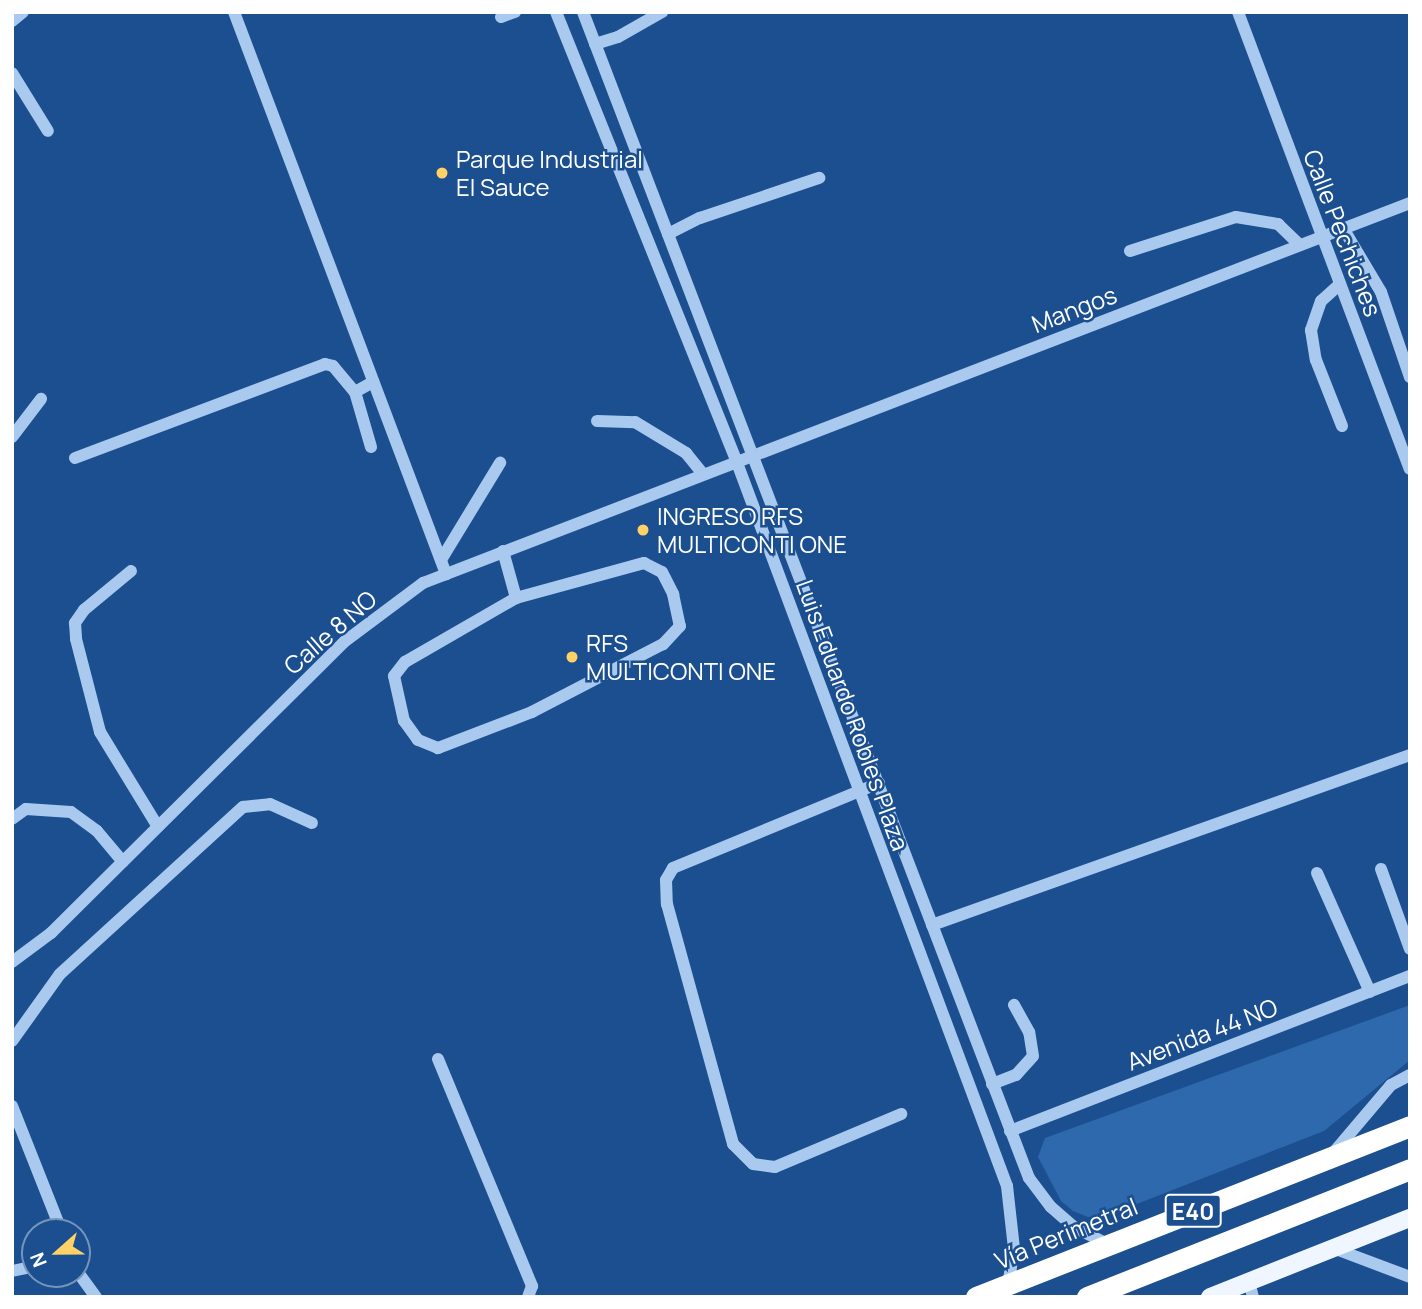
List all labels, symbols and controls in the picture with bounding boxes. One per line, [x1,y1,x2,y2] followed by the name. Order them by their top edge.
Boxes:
[456,145,643,201] place label: Parque Industrial El Sauce
[1298,146,1388,320] street label: Calle Pechiches
[434,165,450,181] marker: Parque Industrial El Sauce
[1027,280,1121,338] street label: Mangos
[657,502,847,558] place label: INGRESO RFS MULTICONTI ONE
[635,522,651,538] marker: INGRESO RFS MULTICONTI ONE
[791,576,915,854] street label: Luis Eduardo Robles Plaza
[278,584,382,680] street label: Calle 8 NO
[586,629,776,685] place label: RFS MULTICONTI ONE
[564,649,580,665] marker: RFS MULTICONTI ONE
[1123,992,1281,1076] street label: Avenida 44 NO
[990,1191,1142,1275] street label: Vía Perimetral
[1163,1192,1223,1230] road number: E40
[21,1218,91,1288] north arrow
[24,1249,53,1271] text: N

